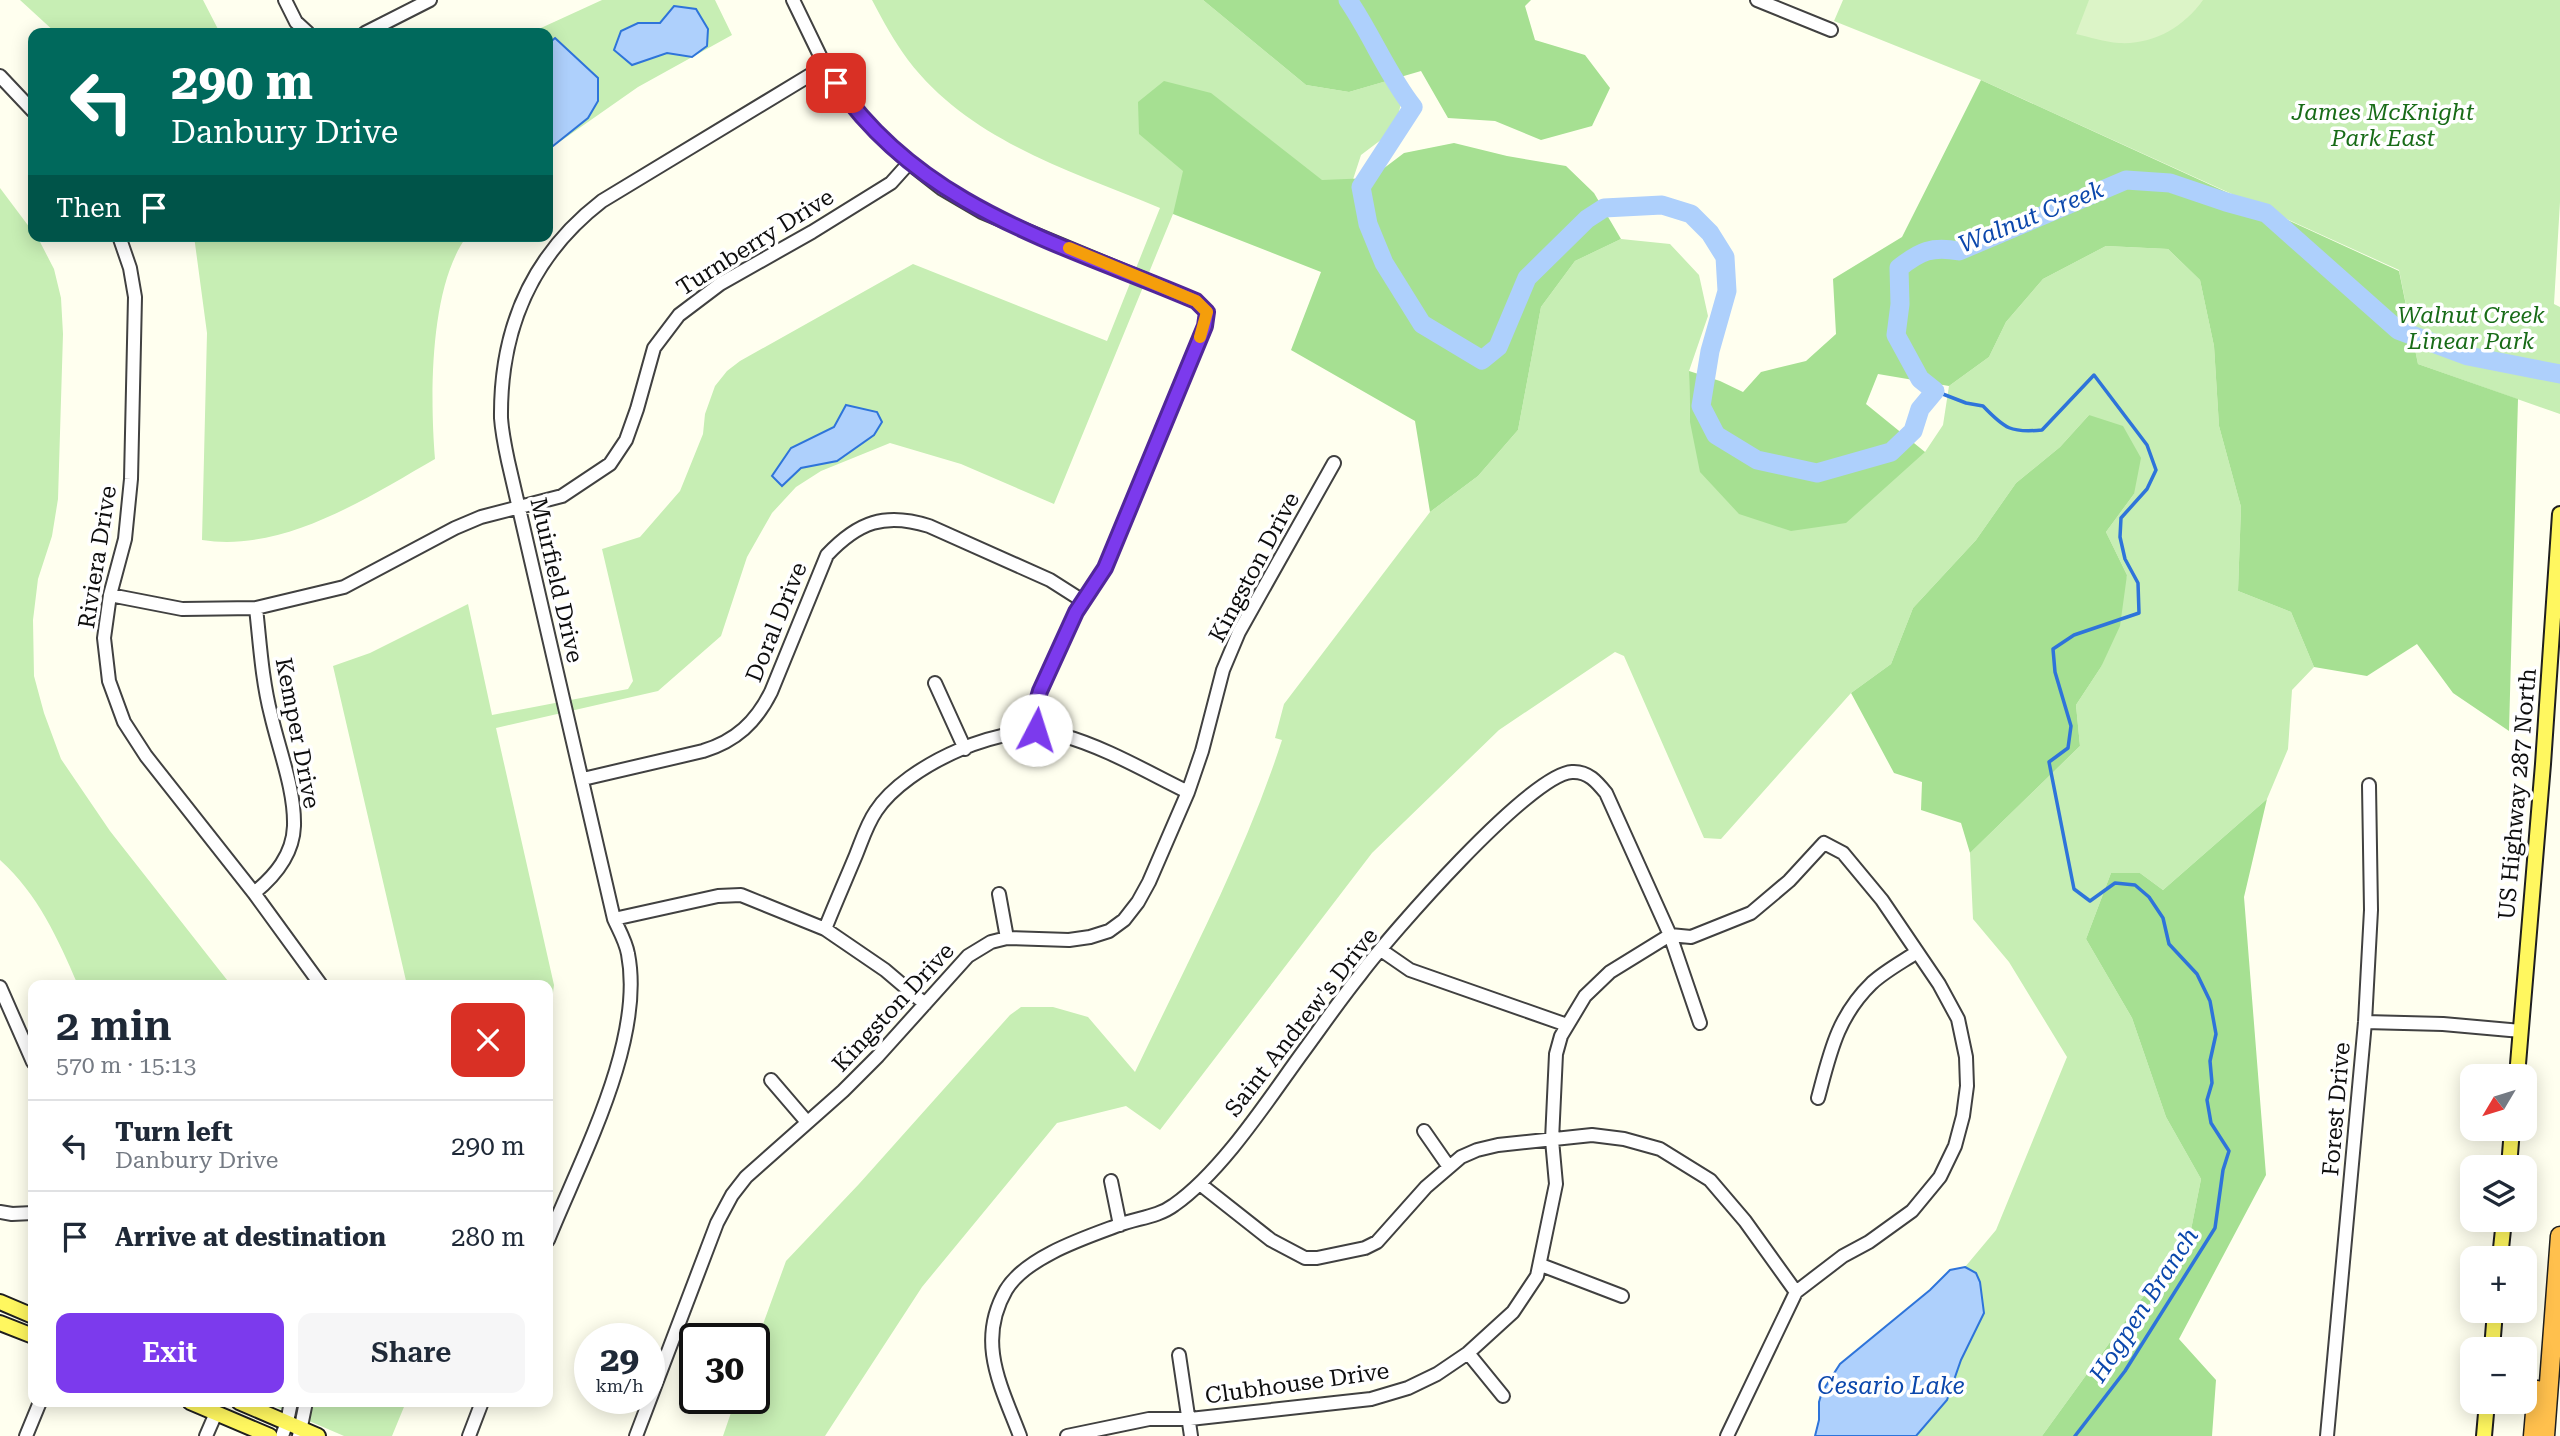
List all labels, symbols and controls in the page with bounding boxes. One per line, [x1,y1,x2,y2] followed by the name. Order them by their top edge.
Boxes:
[806,53,866,113] pin
[171,54,313,111] text: 290 m
[56,56,147,147] icon: left
[817,64,855,102] icon: arrive
[2291,99,2475,152] park label: James McKnight Park East
[171,113,398,151] text: Danbury Drive
[1955,175,2107,259] water label: Walnut Creek
[672,183,839,301] street label: Turnberry Drive
[135,189,173,227] icon: arrive
[56,193,121,223] text: Then
[2397,302,2545,355] park label: Walnut Creek Linear Park
[73,484,122,630] street label: Riviera Drive
[1204,488,1305,647] street label: Kingston Drive
[524,495,589,665] street label: Muirfield Drive
[740,558,813,686] street label: Doral Drive
[270,655,325,811] street label: Kemper Drive
[2493,667,2542,921] street label: US Highway 287 North
[999,693,1073,767] position arrow
[1219,923,1383,1122] street label: Saint Andrew's Drive
[827,937,960,1077] street label: Kingston Drive
[56,1001,172,1050] text: 2 min
[451,1003,525,1077] button: close
[2317,1041,2356,1177] street label: Forest Drive
[56,1052,196,1079] text: 570 m · 15:13
[2460,1064,2538,1141] north arrow
[2460,1064,2537,1414] map controls
[115,1117,233,1147] text: Turn left
[56,1127,94,1165] icon: left
[451,1131,525,1161] text: 290 m
[115,1147,278,1174] text: Danbury Drive
[2460,1155,2537,1232] button: layers
[56,1218,94,1256] icon: arrive
[115,1222,386,1252] text: Arrive at destination
[451,1222,525,1252] text: 280 m
[2083,1223,2204,1388] water label: Hogpen Branch
[2460,1246,2537,1323] button: +
[56,1313,284,1393] button: Exit
[298,1313,525,1393] button: Share
[679,1323,770,1414] speed limit sign: 30
[2460,1337,2537,1414] button: −
[600,1339,639,1380] text: 29
[1203,1357,1391,1410] street label: Clubhouse Drive
[1817,1372,1965,1400] water label: Cesario Lake
[595,1375,644,1396] text: km/h

